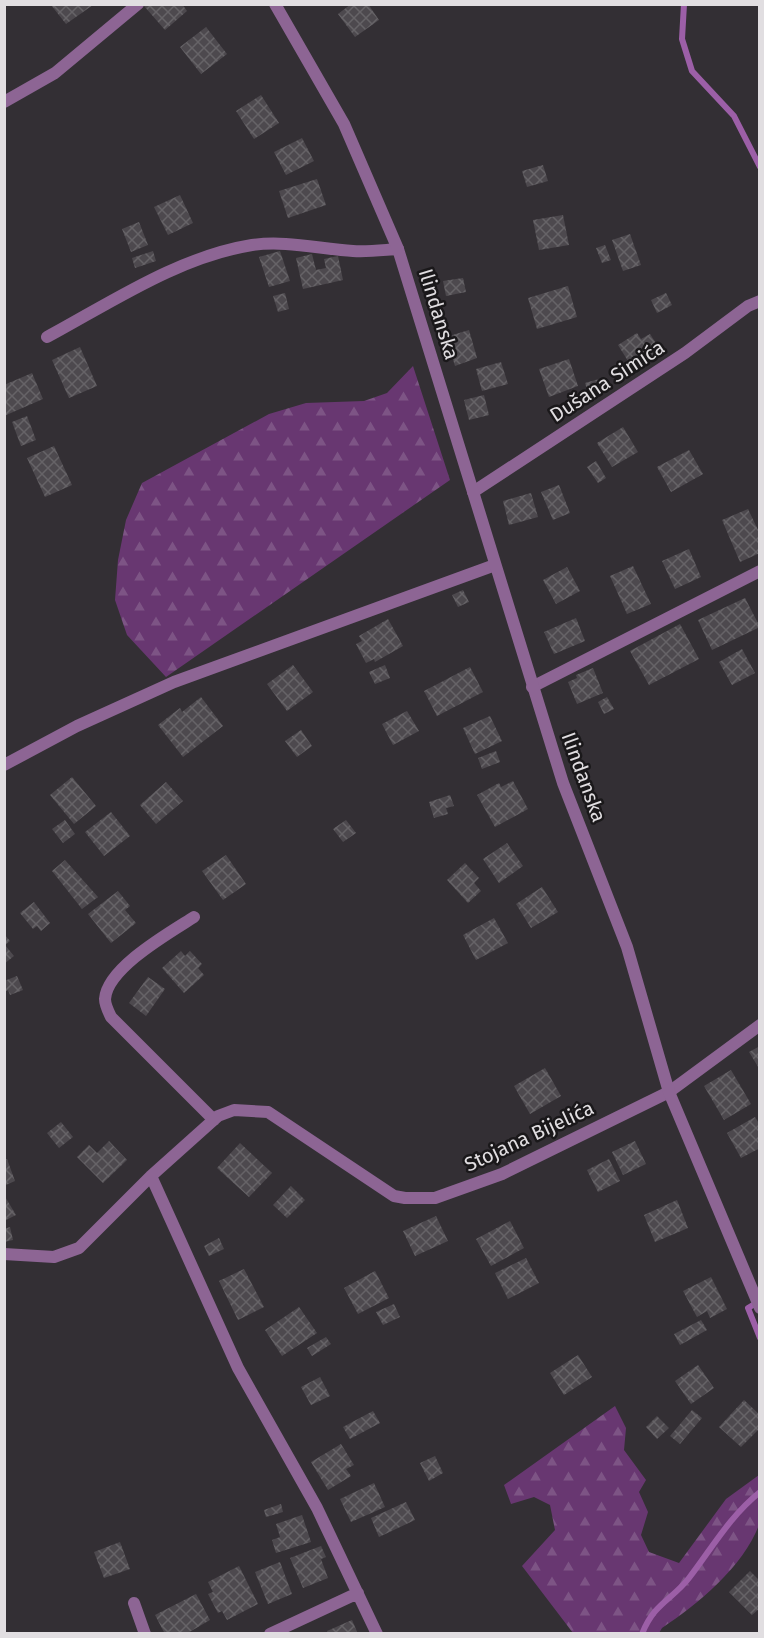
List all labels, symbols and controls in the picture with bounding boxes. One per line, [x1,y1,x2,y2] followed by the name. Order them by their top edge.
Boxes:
[414,266,464,362] street label: Ilindanska
[545,335,669,427] street label: Dušana Simića
[557,729,611,825] street label: Ilindanska
[461,1096,597,1176] street label: Stojana Bijelića

